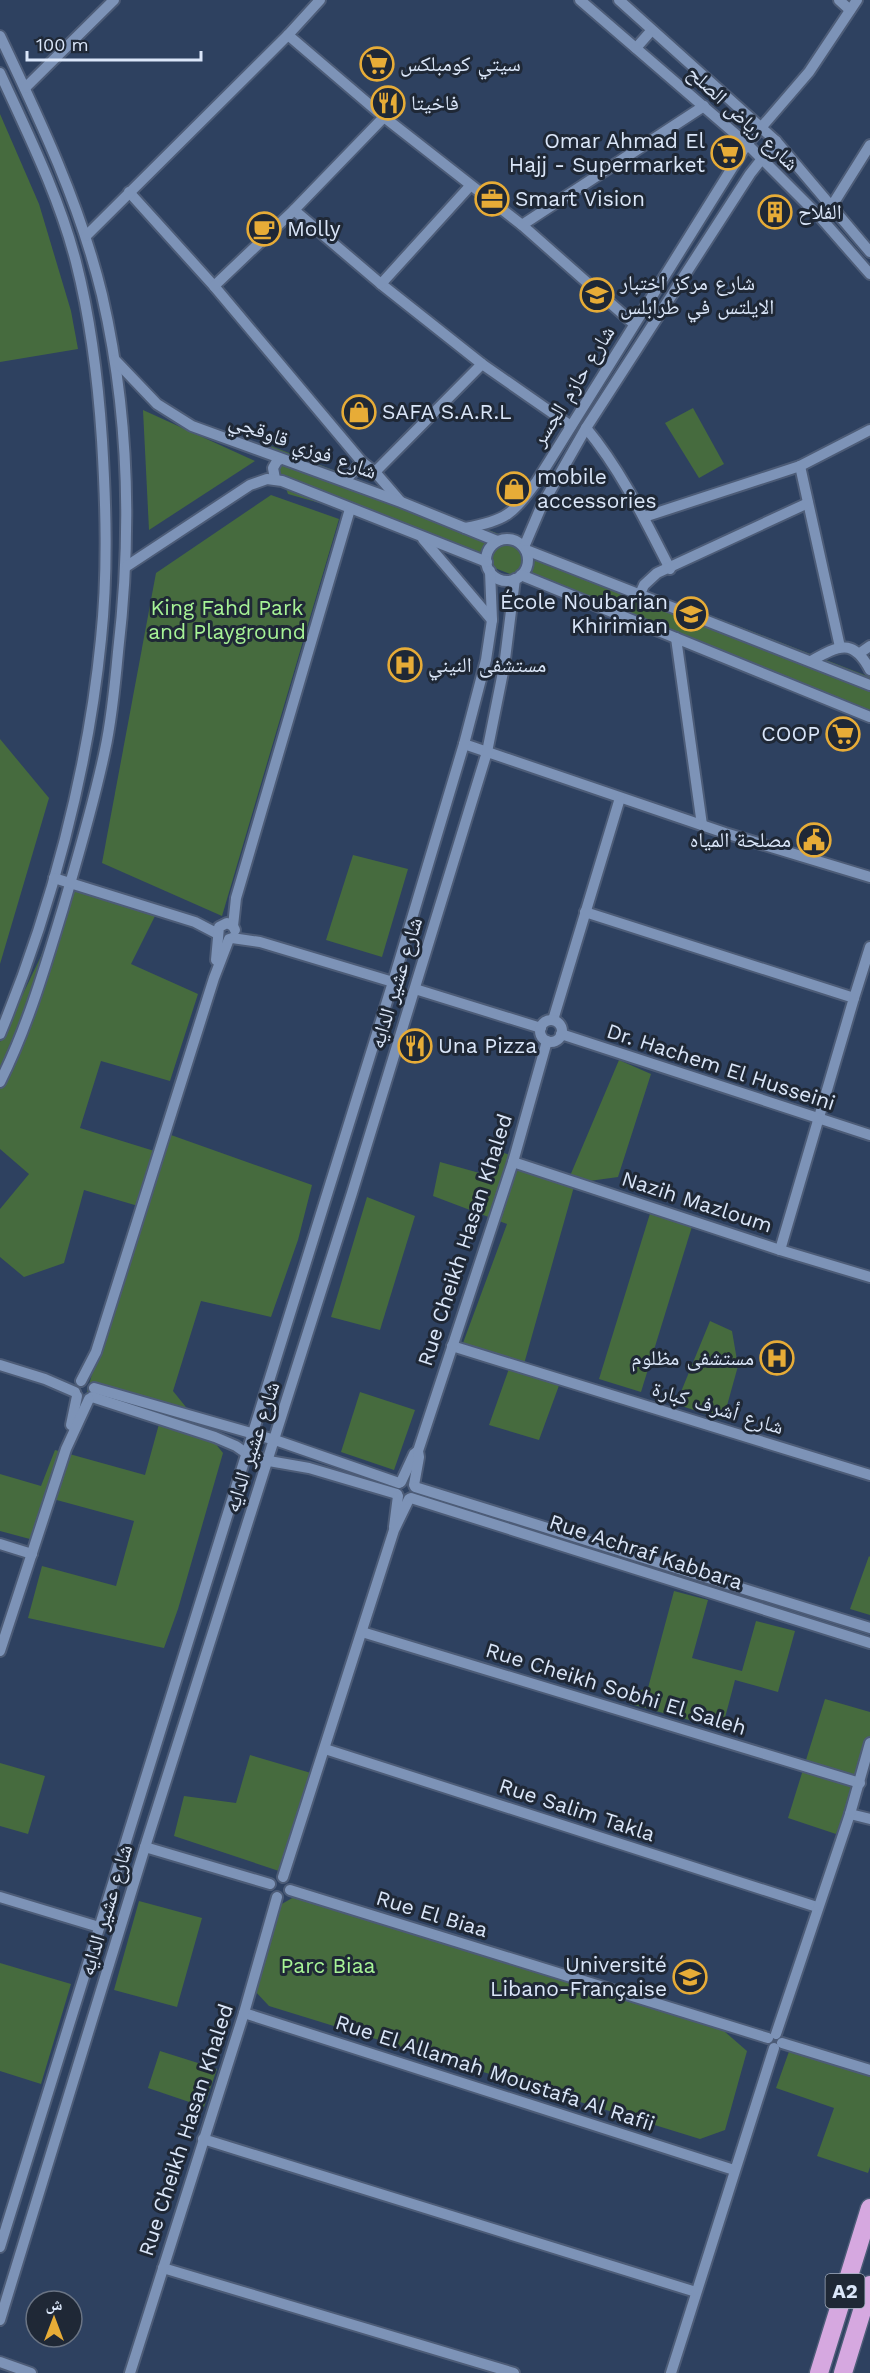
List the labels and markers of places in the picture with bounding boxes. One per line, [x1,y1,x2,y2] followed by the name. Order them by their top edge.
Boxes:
[359,46,395,82] supermarket icon: سيتي كومبلكس
[400,51,521,80] place label: سيتي كومبلكس
[370,85,406,121] restaurant icon: فاخيتا
[411,90,459,115] place label: فاخيتا
[509,128,706,177] place label: Omar Ahmad El Hajj - Supermarket
[710,135,746,171] supermarket icon: Omar Ahmad El Hajj - Supermarket
[474,181,510,217] office icon: Smart Vision
[515,186,645,211] place label: Smart Vision
[757,194,793,230] building icon: الفلاح
[798,199,842,225] place label: الفلاح
[246,211,282,247] cafe icon: Molly
[287,216,341,241] place label: Molly
[619,270,774,323] place label: شارع مركز اختبار الايلتس في طرابلس
[579,277,615,313] school or university icon: شارع مركز اختبار الايلتس في طرابلس
[341,394,377,430] shop icon: SAFA S.A.R.L
[382,399,512,424] place label: SAFA S.A.R.L
[537,464,657,513] place label: mobile accessories
[496,471,532,507] shop icon: mobile accessories
[500,589,668,638] place label: École Noubarian Khirimian
[673,596,709,632] school or university icon: École Noubarian Khirimian
[387,647,423,683] hospital icon: مستشفى النيني
[428,652,546,681] place label: مستشفى النيني
[825,716,861,752] supermarket icon: COOP
[761,721,820,746] place label: COOP
[796,822,832,858] public building icon: مصلحة المياه
[690,827,791,852] place label: مصلحة المياه
[397,1028,433,1064] restaurant icon: Una Pizza
[438,1033,537,1058] place label: Una Pizza
[759,1340,795,1376] hospital icon: مستشفى مظلوم
[631,1345,754,1372] place label: مستشفى مظلوم
[490,1952,667,2001] place label: Université Libano-Française
[672,1959,708,1995] school or university icon: Université Libano-Française

